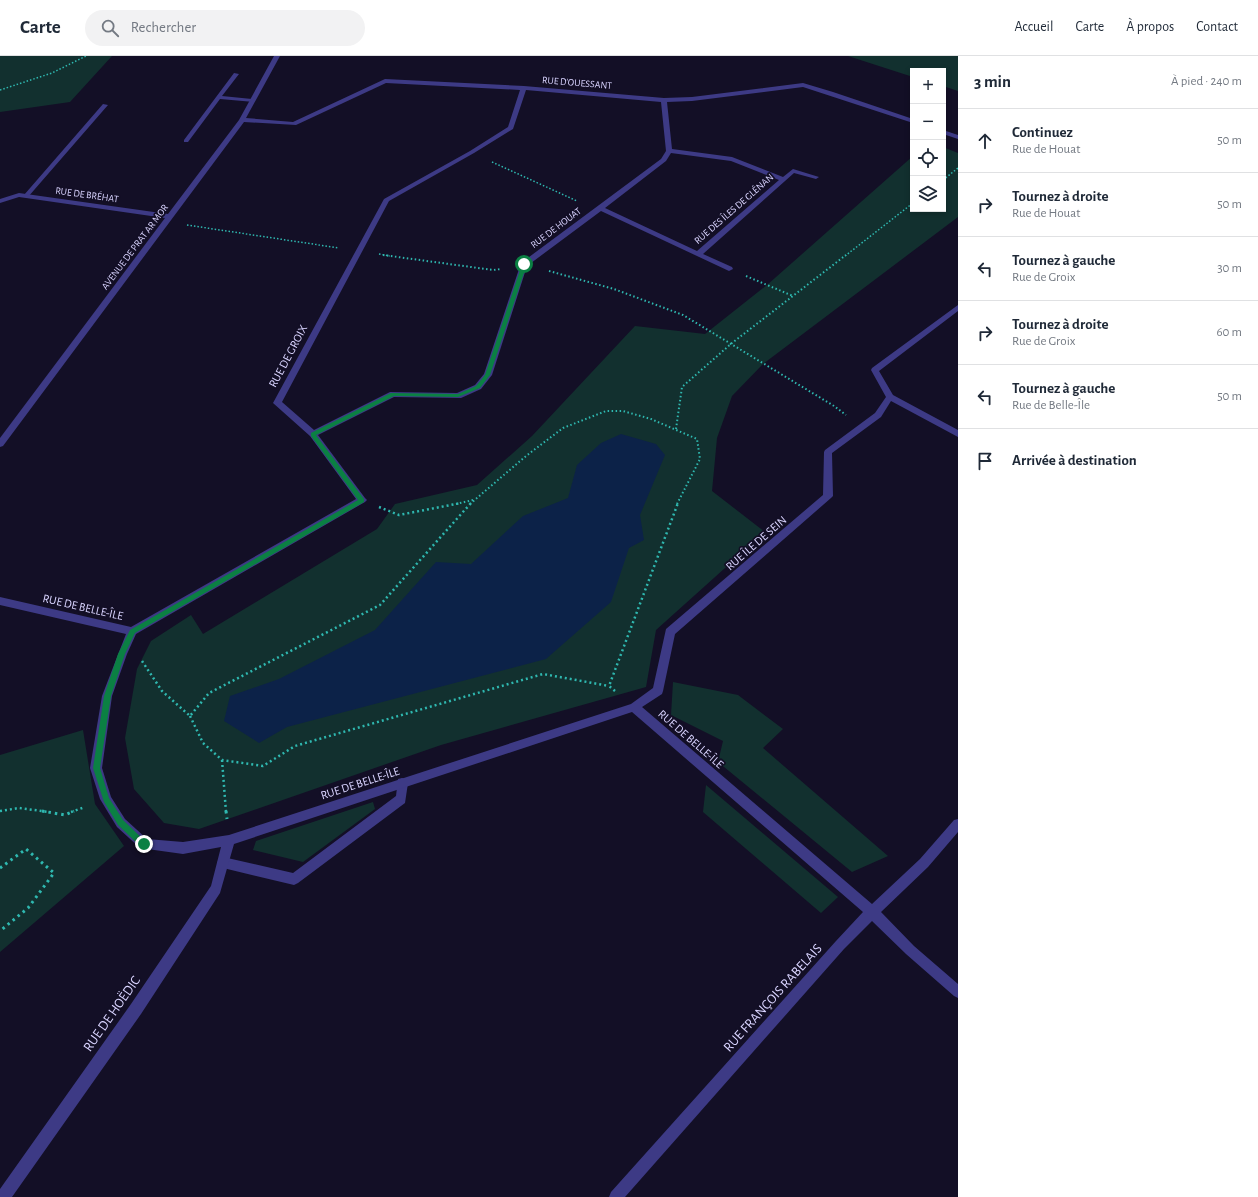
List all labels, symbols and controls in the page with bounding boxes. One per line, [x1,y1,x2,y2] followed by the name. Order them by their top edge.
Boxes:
[85,10,365,46] search box
[99,17,121,39] icon: search
[20,18,61,37] text: Carte
[131,20,196,35] text: Rechercher
[1014,20,1053,34] text: Accueil
[1075,20,1104,34] text: Carte
[1126,20,1174,34] text: À propos
[1196,20,1238,34] text: Contact
[910,68,946,212] map controls
[910,68,946,104] button: +
[974,73,1011,90] text: 3 min
[542,75,612,91] street label: RUE D'OUESSANT
[1171,75,1242,88] text: À pied · 240 m
[910,104,946,140] button: −
[1012,125,1073,140] text: Continuez
[974,130,996,152] icon: ahead
[1217,134,1242,147] text: 50 m
[910,140,946,176] button: locate
[1012,143,1080,156] text: Rue de Houat
[691,171,775,246] street label: RUE DES ÎLES DE GLÉNAN
[910,176,946,212] button: layers
[55,184,120,204] street label: RUE DE BRÉHAT
[1012,189,1109,204] text: Tournez à droite
[974,194,996,216] icon: right
[1217,198,1242,211] text: 50 m
[100,202,171,291] street label: AVENUE DE PRAT AR MOR
[529,206,583,250] street label: RUE DE HOUAT
[1012,207,1080,220] text: Rue de Houat
[1012,253,1115,268] text: Tournez à gauche
[515,255,533,273] route start
[974,258,996,280] icon: left
[1217,262,1242,275] text: 30 m
[1012,271,1076,284] text: Rue de Groix
[1012,317,1109,332] text: Tournez à droite
[974,322,996,344] icon: right
[267,323,309,389] street label: RUE DE GROIX
[1216,326,1242,339] text: 60 m
[1012,335,1076,348] text: Rue de Groix
[1012,381,1115,396] text: Tournez à gauche
[974,386,996,408] icon: left
[1217,390,1242,403] text: 50 m
[1012,399,1090,412] text: Rue de Belle-Île
[974,450,996,472] icon: arrive
[1012,453,1137,468] text: Arrivée à destination
[723,513,789,572] street label: RUE ÎLE DE SEIN
[42,591,125,622] street label: RUE DE BELLE-ÎLE
[656,707,727,771] street label: RUE DE BELLE-ÎLE
[319,764,401,801] street label: RUE DE BELLE-ÎLE
[135,835,153,853] route end
[721,941,825,1055] street label: RUE FRANÇOIS RABELAIS
[79,973,143,1054] street label: RUE DE HOËDIC

